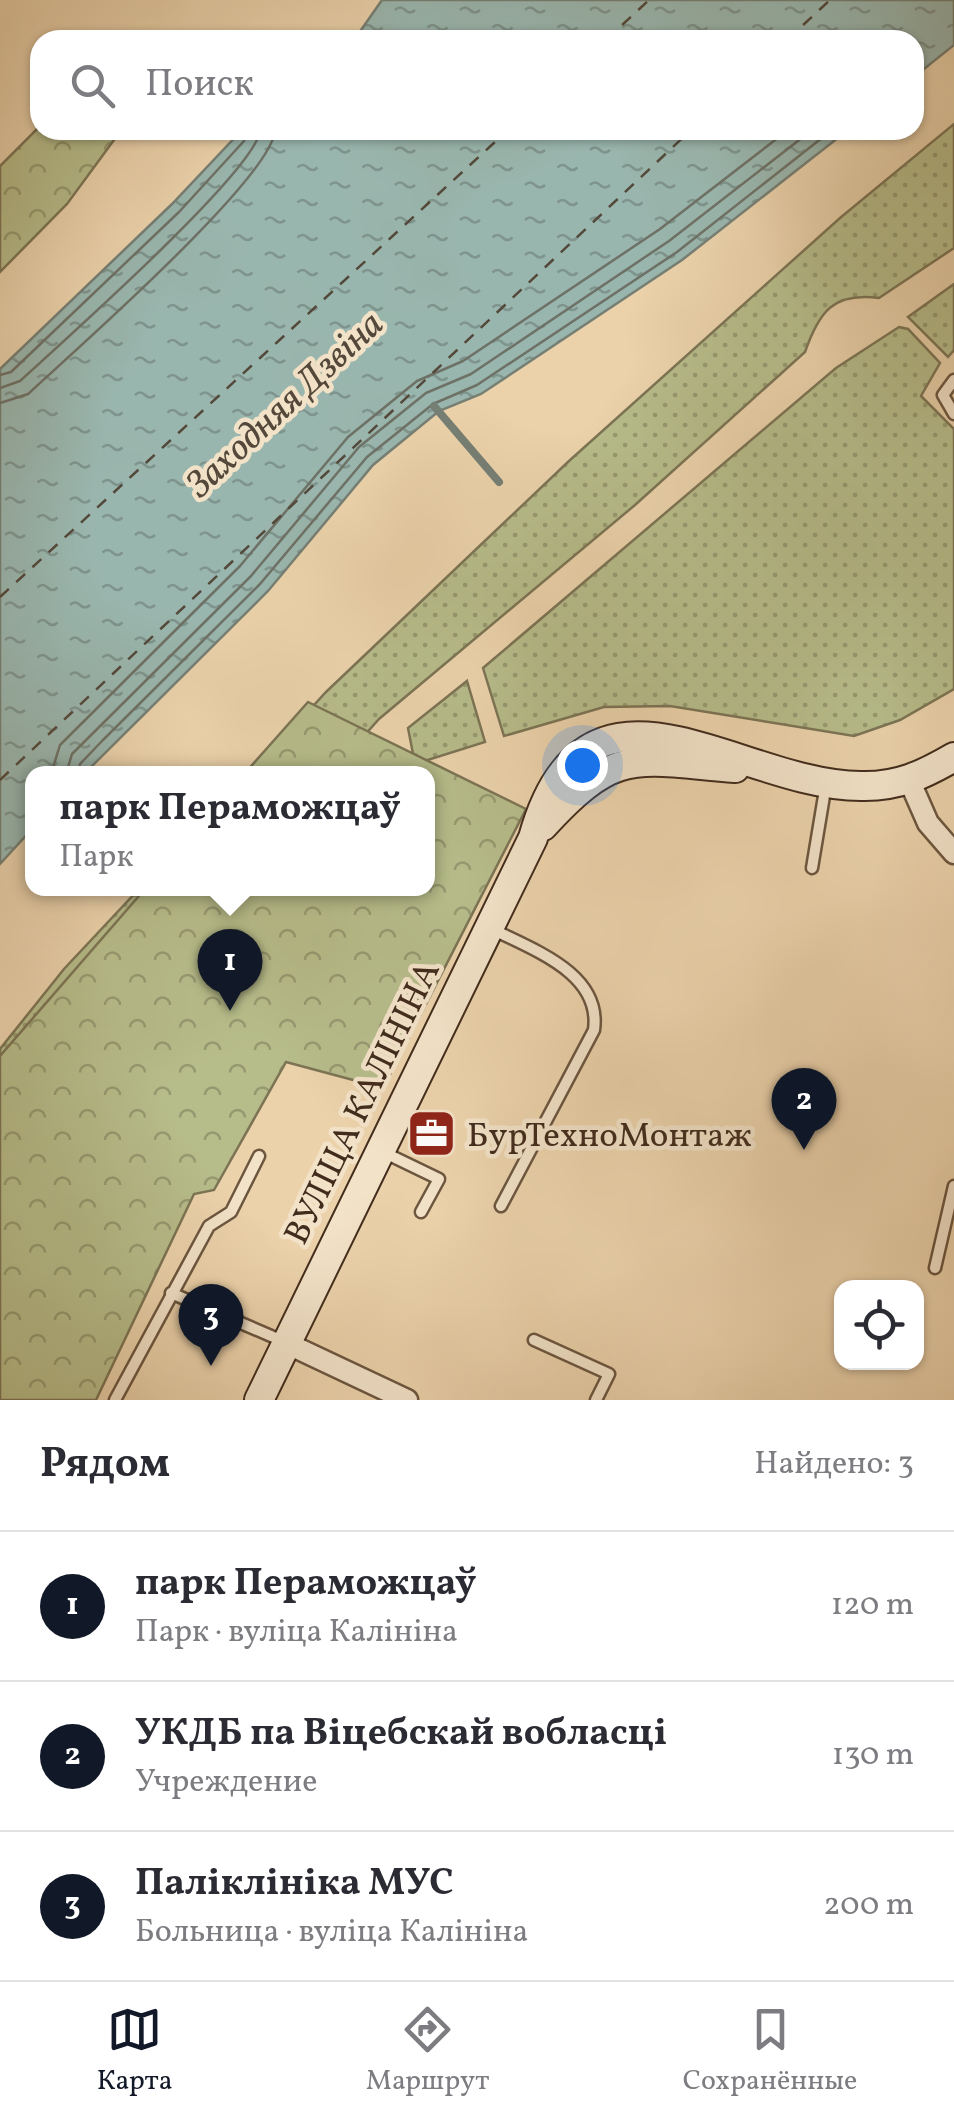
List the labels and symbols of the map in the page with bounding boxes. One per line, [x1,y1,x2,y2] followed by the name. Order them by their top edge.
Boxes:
[175,300,397,512] water label: Заходняя Дзвіна
[557,740,608,791] your location
[198,928,262,1011] pin: 1
[274,953,453,1253] street label: ВУЛІЦА КАЛІНІНА
[772,1068,836,1150] pin: 2
[406,1108,458,1160] office icon: БурТехноМонтаж
[467,1113,752,1161] place label: БурТехноМонтаж
[178,1284,244,1366] pin: 3

